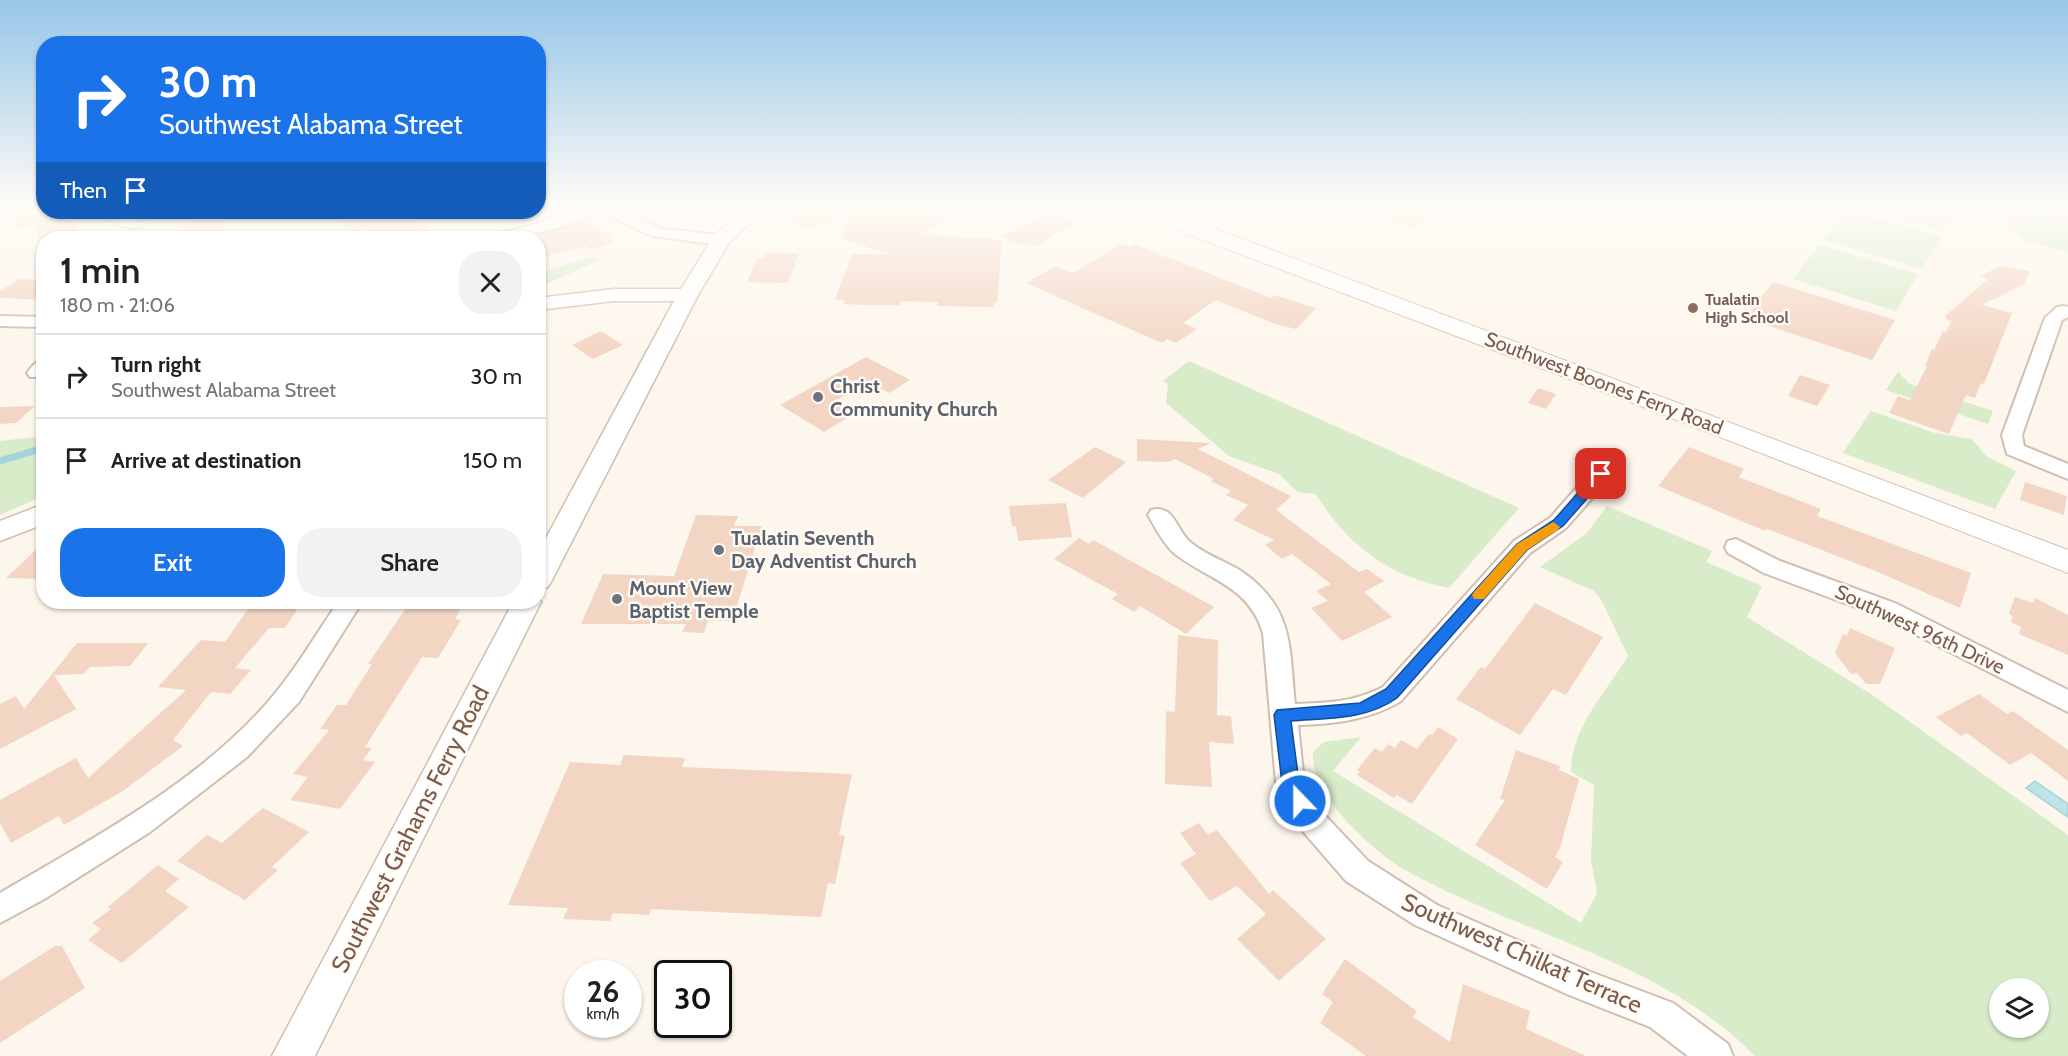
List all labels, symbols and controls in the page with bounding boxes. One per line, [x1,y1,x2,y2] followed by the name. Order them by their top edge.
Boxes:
[159,56,257,108] text: 30 m
[60,60,138,138] icon: right
[159,108,463,141] text: Southwest Alabama Street
[119,174,152,207] icon: arrive
[60,177,107,204] text: Then
[60,248,140,292] text: 1 min
[459,251,522,314] button: close
[1705,290,1789,327] place label: Tualatin High School
[60,293,175,317] text: 180 m · 21:06
[1686,301,1700,315] marker: Tualatin High School
[1481,326,1727,440] street label: Southwest Boones Ferry Road
[111,351,201,378] text: Turn right
[60,360,93,393] icon: right
[470,363,522,390] text: 30 m
[830,374,998,421] place label: Christ Community Church
[111,378,336,402] text: Southwest Alabama Street
[811,390,825,404] marker: Christ Community Church
[60,444,93,477] icon: arrive
[111,447,301,474] text: Arrive at destination
[463,447,522,474] text: 150 m
[1575,448,1626,499] pin
[1584,457,1617,490] icon: arrive
[731,526,917,573] place label: Tualatin Seventh Day Adventist Church
[60,528,285,597] button: Exit
[297,528,522,597] button: Share
[712,543,726,557] marker: Tualatin Seventh Day Adventist Church
[629,576,759,623] place label: Mount View Baptist Temple
[1831,579,2009,679] street label: Southwest 96th Drive
[610,592,624,606] marker: Mount View Baptist Temple
[325,681,495,977] street label: Southwest Grahams Ferry Road
[1268,769,1332,833] position arrow
[1397,887,1647,1019] street label: Southwest Chilkat Terrace
[654,960,732,1038] speed limit sign: 30
[587,973,619,1010] text: 26
[1989,978,2049,1038] map controls
[1989,978,2049,1038] button: layers
[587,1005,619,1023] text: km/h

